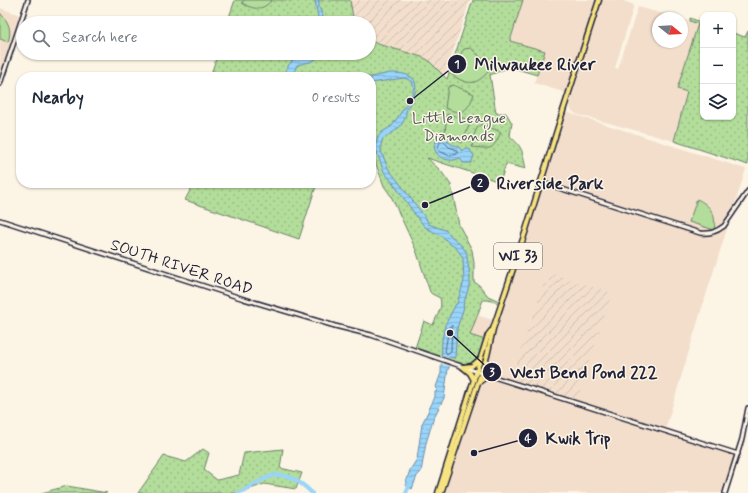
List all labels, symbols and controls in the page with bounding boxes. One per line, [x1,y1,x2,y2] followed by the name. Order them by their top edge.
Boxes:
[652,12,688,48] north arrow
[700,12,736,120] map controls
[700,12,736,48] button: +
[16,16,376,60] search box
[30,27,52,49] icon: search
[62,28,138,48] text: Search here
[700,48,736,84] button: −
[447,49,603,78] callout: Milwaukee River
[474,54,597,76] text: Milwaukee River
[454,57,460,73] text: 1
[700,84,736,120] button: layers
[32,87,84,109] text: Nearby
[312,90,360,107] text: 0 results
[412,108,506,147] park label: Little League Diamonds
[470,168,611,197] callout: Riverside Park
[496,173,604,195] text: Riverside Park
[477,176,483,192] text: 2
[108,235,255,300] street label: SOUTH RIVER ROAD
[494,243,542,269] road number: WI 33
[482,357,666,386] callout: West Bend Pond 222
[509,362,659,384] text: West Bend Pond 222
[489,365,495,381] text: 3
[518,424,619,453] callout: Kwik Trip
[545,428,611,450] text: Kwik Trip
[525,431,532,447] text: 4

